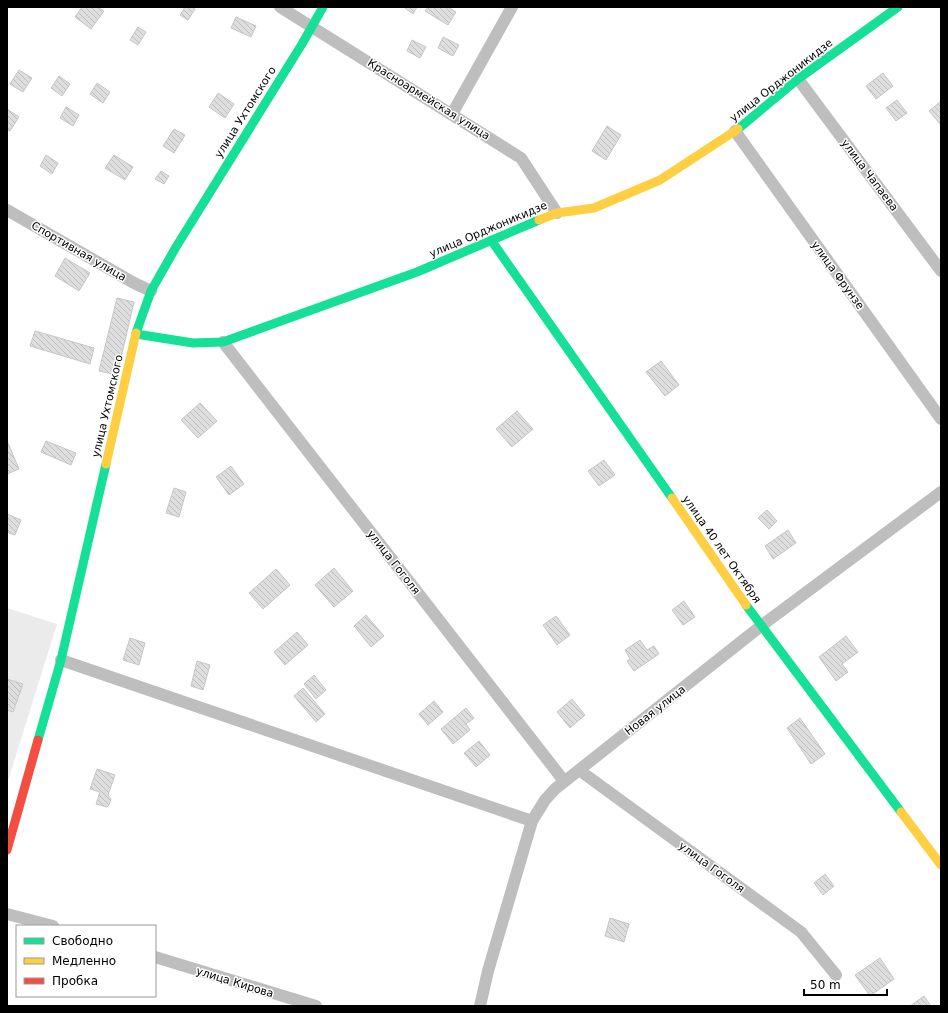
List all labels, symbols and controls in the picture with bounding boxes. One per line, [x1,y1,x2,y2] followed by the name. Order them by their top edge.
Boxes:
[727,36,835,125] street label: улица Орджоникидзе
[365,56,492,143] street label: Красноармейская улица
[212,64,279,160] street label: улица Ухтомского
[838,137,901,214] street label: улица Чапаева
[427,199,549,260] street label: улица Орджоникидзе
[29,219,129,284] street label: Спортивная улица
[808,239,867,312] street label: улица Фрунзе
[89,353,126,459] street label: улица Ухтомского
[679,493,764,606] street label: улица 40 лет Октября
[364,528,423,597] street label: улица Гоголя
[622,683,688,738] street label: Новая улица
[676,839,747,896] street label: улица Гоголя
[16,925,156,997] legend
[52,934,113,948] text: Свободно
[52,954,116,968] text: Медленно
[195,965,275,1000] street label: улица Кирова
[804,971,887,997] scale bar
[52,974,98,988] text: Пробка
[810,978,841,992] text: 50 m

